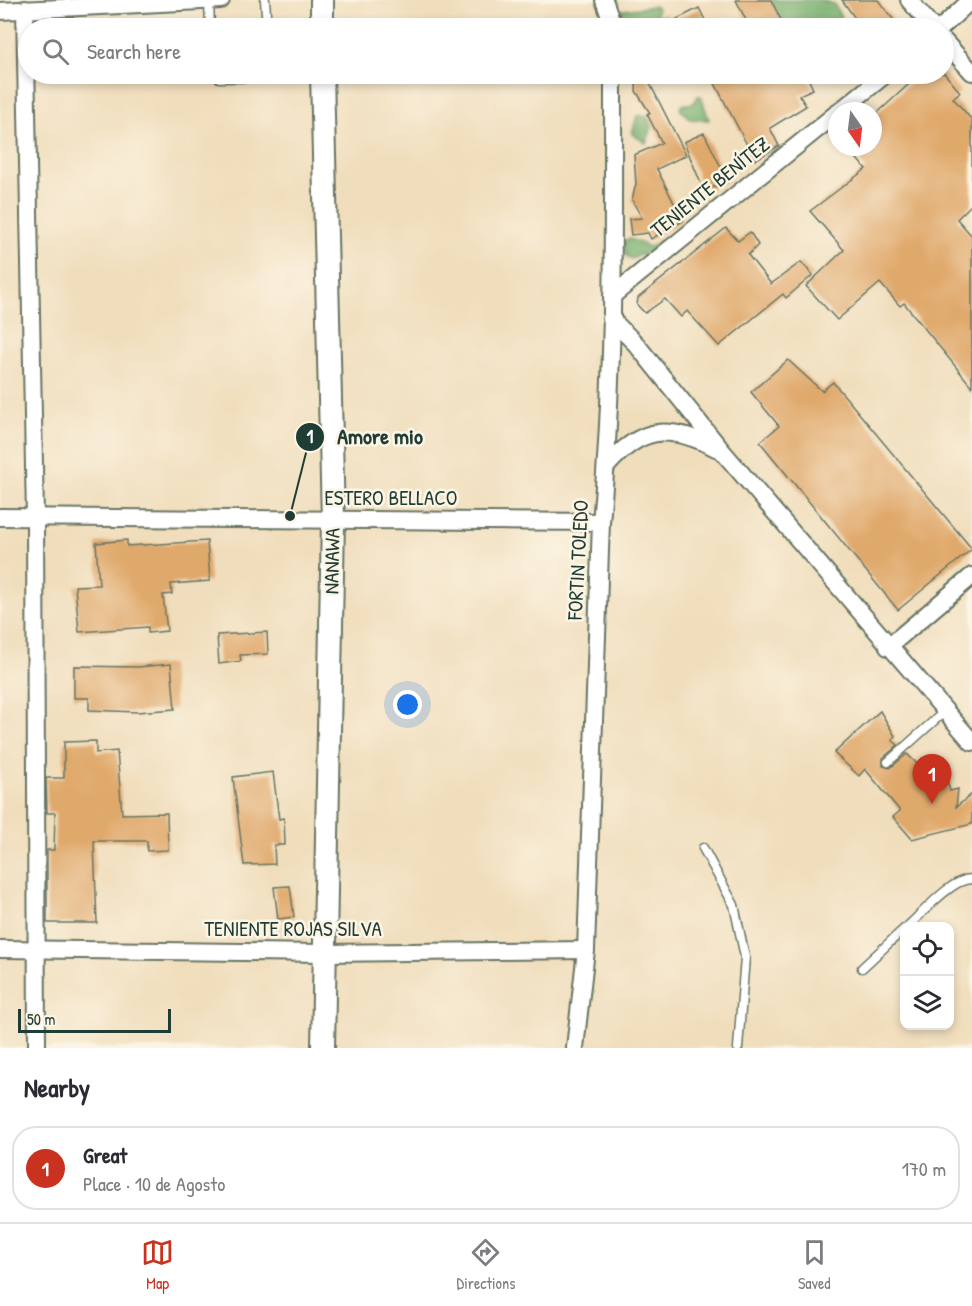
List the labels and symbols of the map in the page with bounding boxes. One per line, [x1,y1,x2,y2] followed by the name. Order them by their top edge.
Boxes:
[828,102,882,156] north arrow
[644,129,776,244] street label: TENIENTE BENÍTEZ
[295,417,435,457] callout: Amore mio
[337,421,423,451] text: Amore mio
[307,424,314,449] text: 1
[324,483,458,512] street label: ESTERO BELLACO
[560,499,595,622] street label: FORTIN TOLEDO
[316,528,347,594] street label: NANAWA
[393,690,422,719] your location
[912,754,952,804] pin: 1
[204,914,382,943] street label: TENIENTE ROJAS SILVA
[18,1006,171,1034] scale bar

